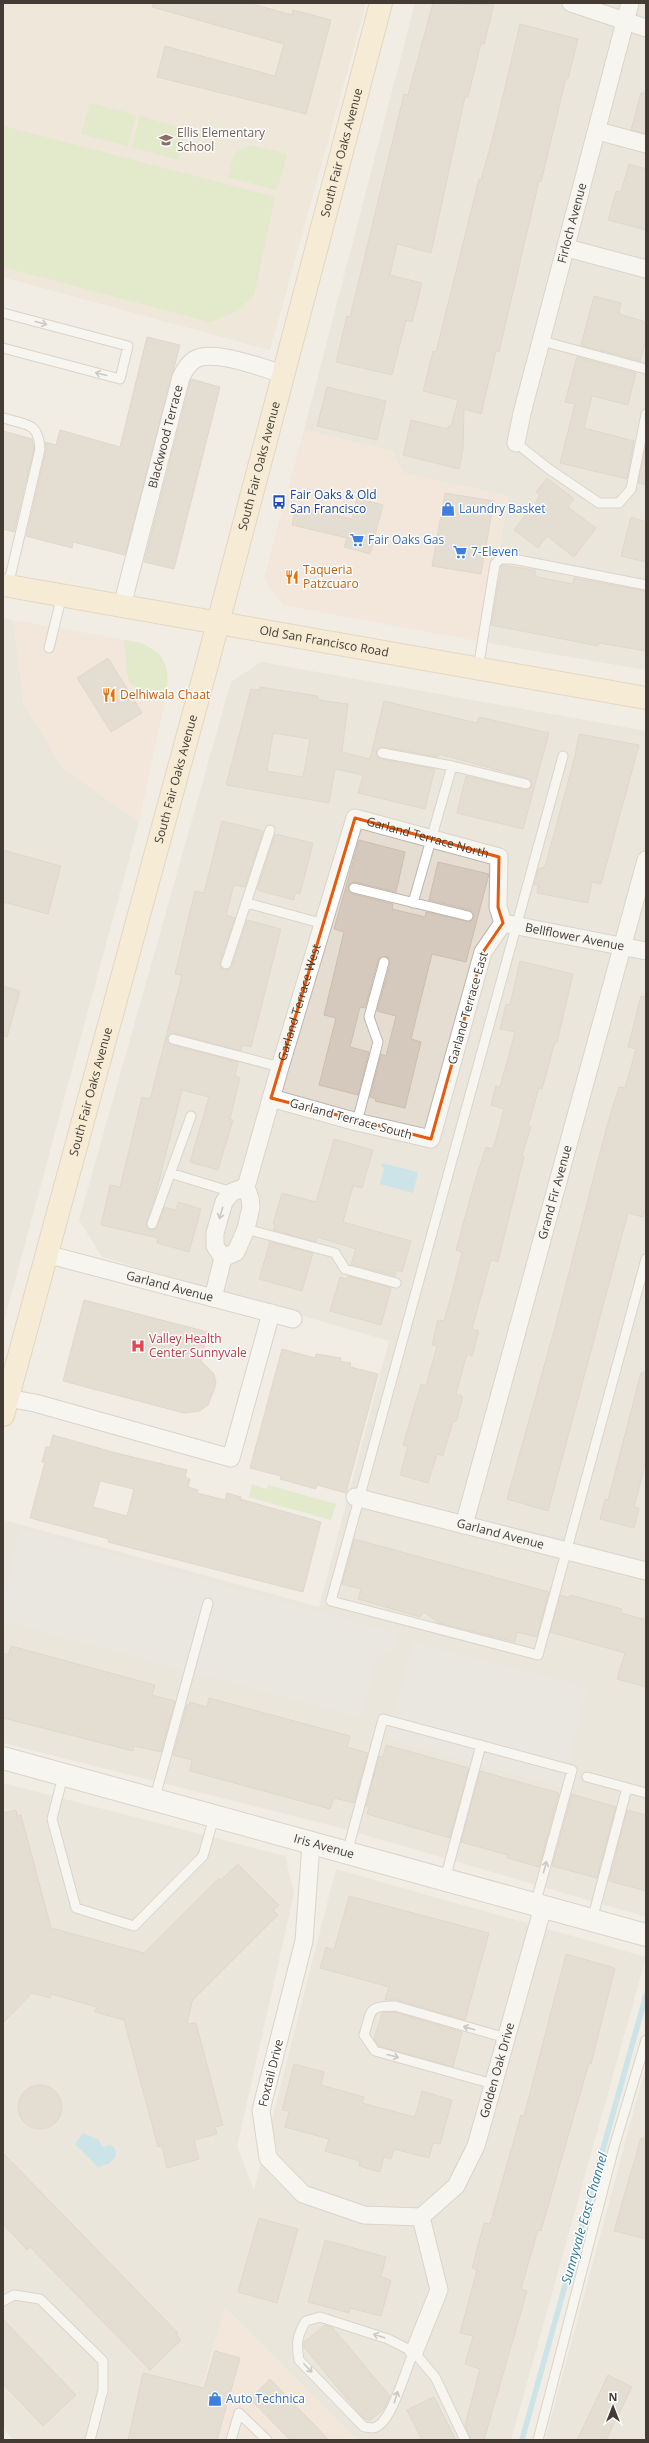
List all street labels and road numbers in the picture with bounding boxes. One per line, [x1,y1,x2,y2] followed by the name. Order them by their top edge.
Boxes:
[316,86,366,219] street label: South Fair Oaks Avenue
[553,181,590,265] street label: Firloch Avenue
[144,383,187,490] street label: Blackwood Terrace
[234,399,284,532] street label: South Fair Oaks Avenue
[258,621,390,661] street label: Old San Francisco Road
[150,712,201,845] street label: South Fair Oaks Avenue
[365,813,491,862] street label: Garland Terrace North
[524,919,626,955] street label: Bellflower Avenue
[273,942,325,1063] street label: Garland Terrace West
[443,949,492,1066] street label: Garland Terrace East
[65,1025,116,1158] street label: South Fair Oaks Avenue
[288,1094,414,1143] street label: Garland Terrace South
[534,1143,576,1241] street label: Grand Fir Avenue
[124,1266,216,1306] street label: Garland Avenue
[455,1514,546,1553] street label: Garland Avenue
[292,1829,357,1862] street label: Iris Avenue
[475,2020,518,2120] street label: Golden Oak Drive
[254,2037,287,2109] street label: Foxtail Drive

